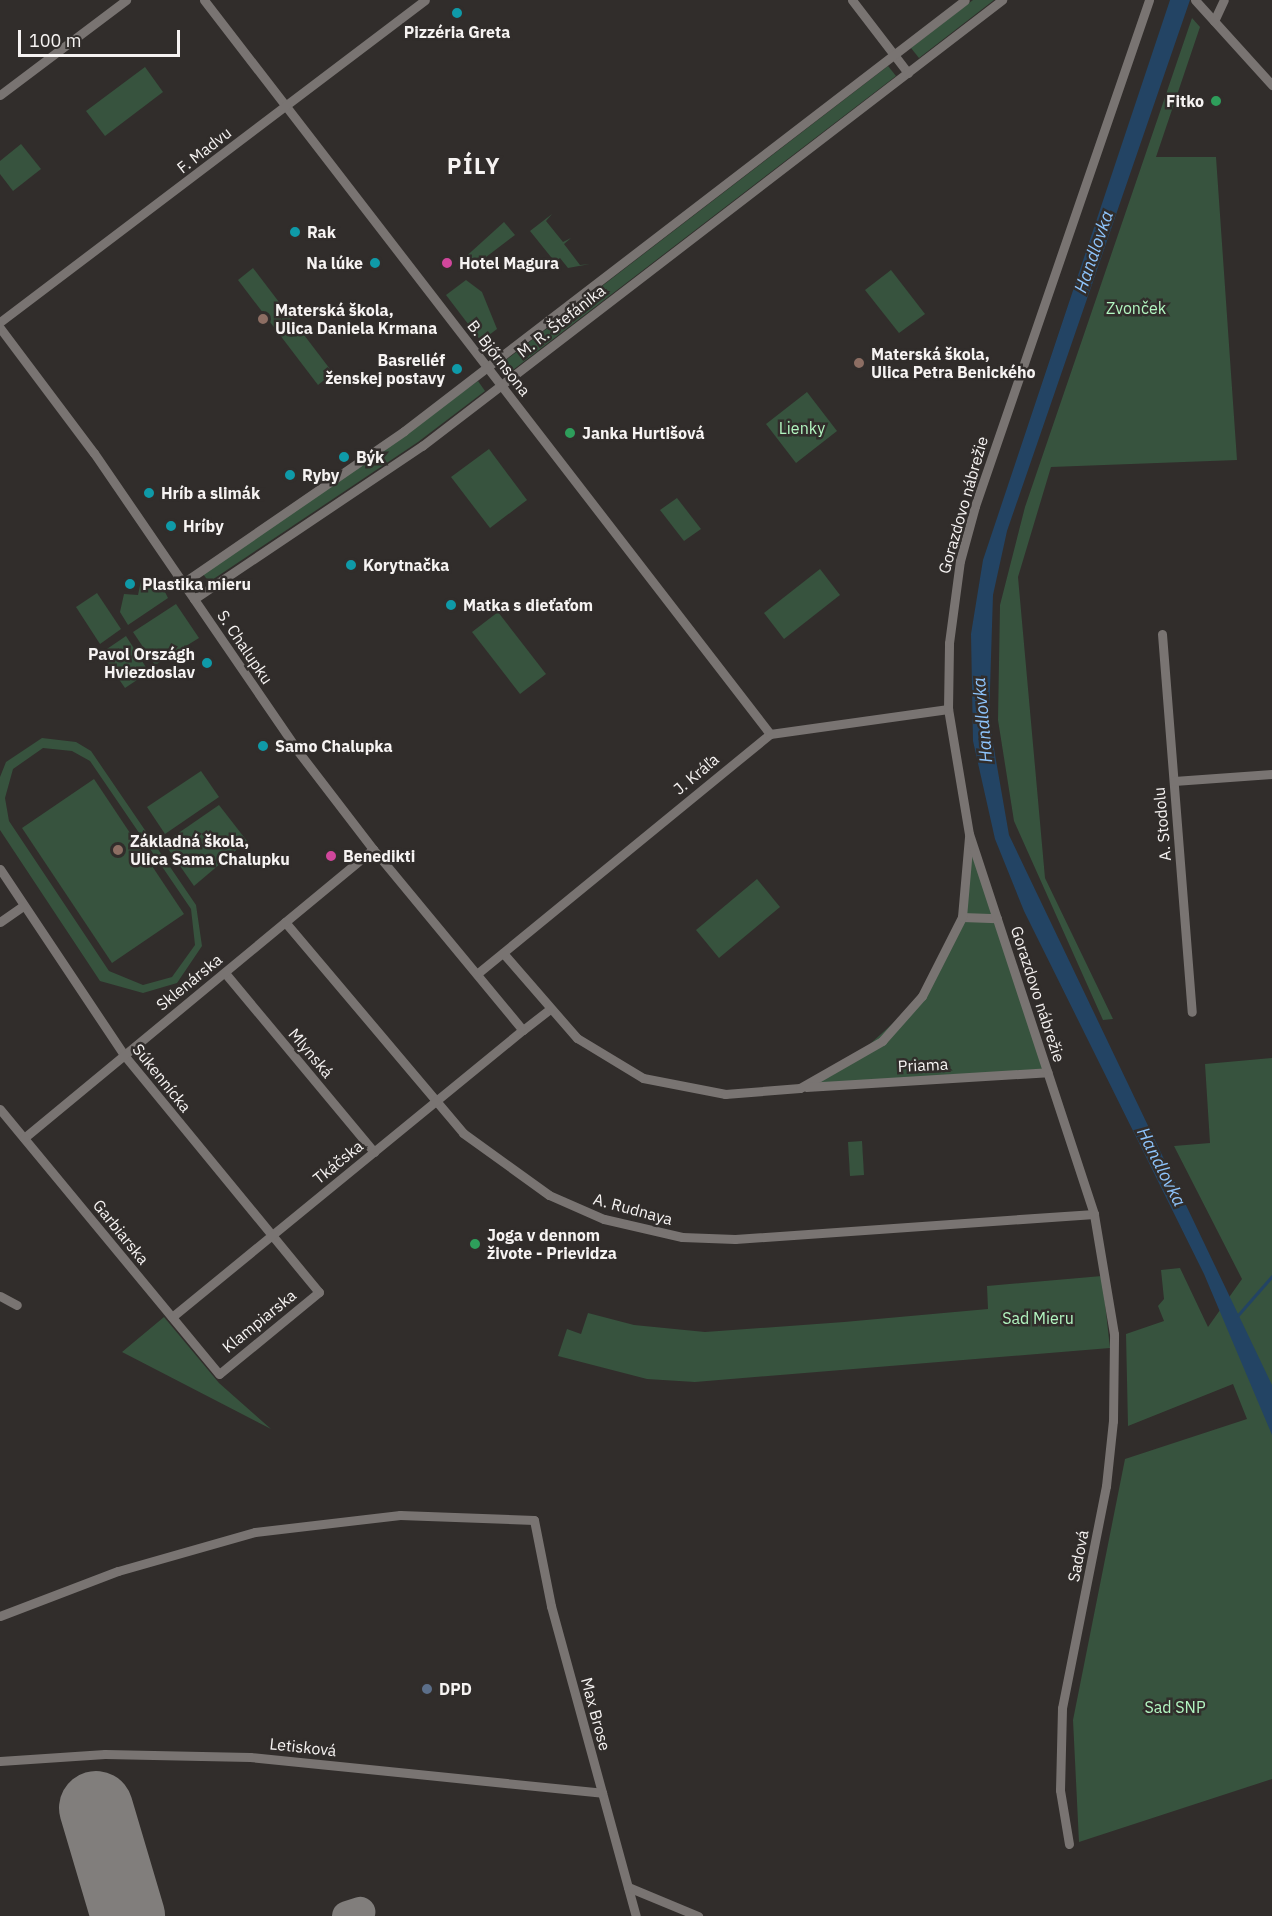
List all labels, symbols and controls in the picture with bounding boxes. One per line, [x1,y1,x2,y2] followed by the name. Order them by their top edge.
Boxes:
[450,6,464,20] marker: Pizzéria Greta
[21,18,183,56] scale bar
[404,22,510,42] place label: Pizzéria Greta
[29,29,81,52] text: 100 m
[1166,91,1204,111] place label: Fitko
[1209,94,1223,108] marker: Fitko
[173,123,235,177] street label: F. Madvu
[447,153,501,179] district label: PÍLY
[1070,208,1118,296] water label: Handlovka
[307,222,336,242] place label: Rak
[288,225,302,239] marker: Rak
[306,253,363,273] place label: Na lúke
[459,253,559,273] place label: Hotel Magura
[368,256,382,270] marker: Na lúke
[440,256,454,270] marker: Hotel Magura
[513,281,609,361] street label: M. R. Štefánika
[1106,298,1166,318] park label: Zvonček
[275,300,437,338] place label: Materská škola, Ulica Daniela Krmana
[256,312,270,326] marker: Materská škola, Ulica Daniela Krmana
[463,316,535,400] street label: B. Bjőrnsona
[871,344,1035,382] place label: Materská škola, Ulica Petra Benického
[325,350,445,388] place label: Basreliéf ženskej postavy
[852,356,866,370] marker: Materská škola, Ulica Petra Benického
[450,362,464,376] marker: Basreliéf ženskej postavy
[779,418,825,438] park label: Lienky
[582,423,705,443] place label: Janka Hurtišová
[563,426,577,440] marker: Janka Hurtišová
[934,434,992,576] street label: Gorazdovo nábrežie
[356,447,384,467] place label: Býk
[337,450,351,464] marker: Býk
[302,465,339,485] place label: Ryby
[283,468,297,482] marker: Ryby
[161,483,260,503] place label: Hríb a slimák
[142,486,156,500] marker: Hríb a slimák
[183,516,224,536] place label: Hríby
[164,519,178,533] marker: Hríby
[363,555,449,575] place label: Korytnačka
[344,558,358,572] marker: Korytnačka
[142,574,251,594] place label: Plastika mieru
[123,577,137,591] marker: Plastika mieru
[463,595,593,615] place label: Matka s dieťaťom
[444,598,458,612] marker: Matka s dieťaťom
[213,606,277,688] street label: S. Chalupku
[88,644,195,682] place label: Pavol Országh Hviezdoslav
[200,656,214,670] marker: Pavol Országh Hviezdoslav
[969,676,997,764] water label: Handlovka
[275,736,393,756] place label: Samo Chalupka
[256,739,270,753] marker: Samo Chalupka
[669,750,723,798] street label: J. Kráľa
[1149,786,1175,862] street label: A. Stodolu
[130,831,290,869] place label: Základná škola, Ulica Sama Chalupku
[111,843,125,857] marker: Základná škola, Ulica Sama Chalupku
[343,846,415,866] place label: Benedikti
[324,849,338,863] marker: Benedikti
[1007,924,1069,1064] street label: Gorazdovo nábrežie
[152,950,226,1014] street label: Sklenárska
[285,1024,337,1082] street label: Mlynská
[129,1040,195,1116] street label: Súkennícka
[897,1054,949,1076] street label: Priama
[1132,1124,1190,1210] water label: Handlovka
[309,1136,367,1188] street label: Tkáčska
[591,1189,675,1229] street label: A. Rudnaya
[89,1196,153,1268] street label: Garbiarska
[487,1225,617,1263] place label: Joga v dennom živote - Prievidza
[468,1237,482,1251] marker: Joga v dennom živote - Prievidza
[218,1285,300,1357] street label: Klampiarska
[1002,1308,1074,1328] park label: Sad Mieru
[1064,1529,1092,1583] street label: Sadová
[577,1675,615,1753] street label: Max Brose
[439,1679,472,1699] place label: DPD
[420,1682,434,1696] marker: DPD
[1144,1697,1206,1717] park label: Sad SNP
[269,1734,337,1760] street label: Letisková

